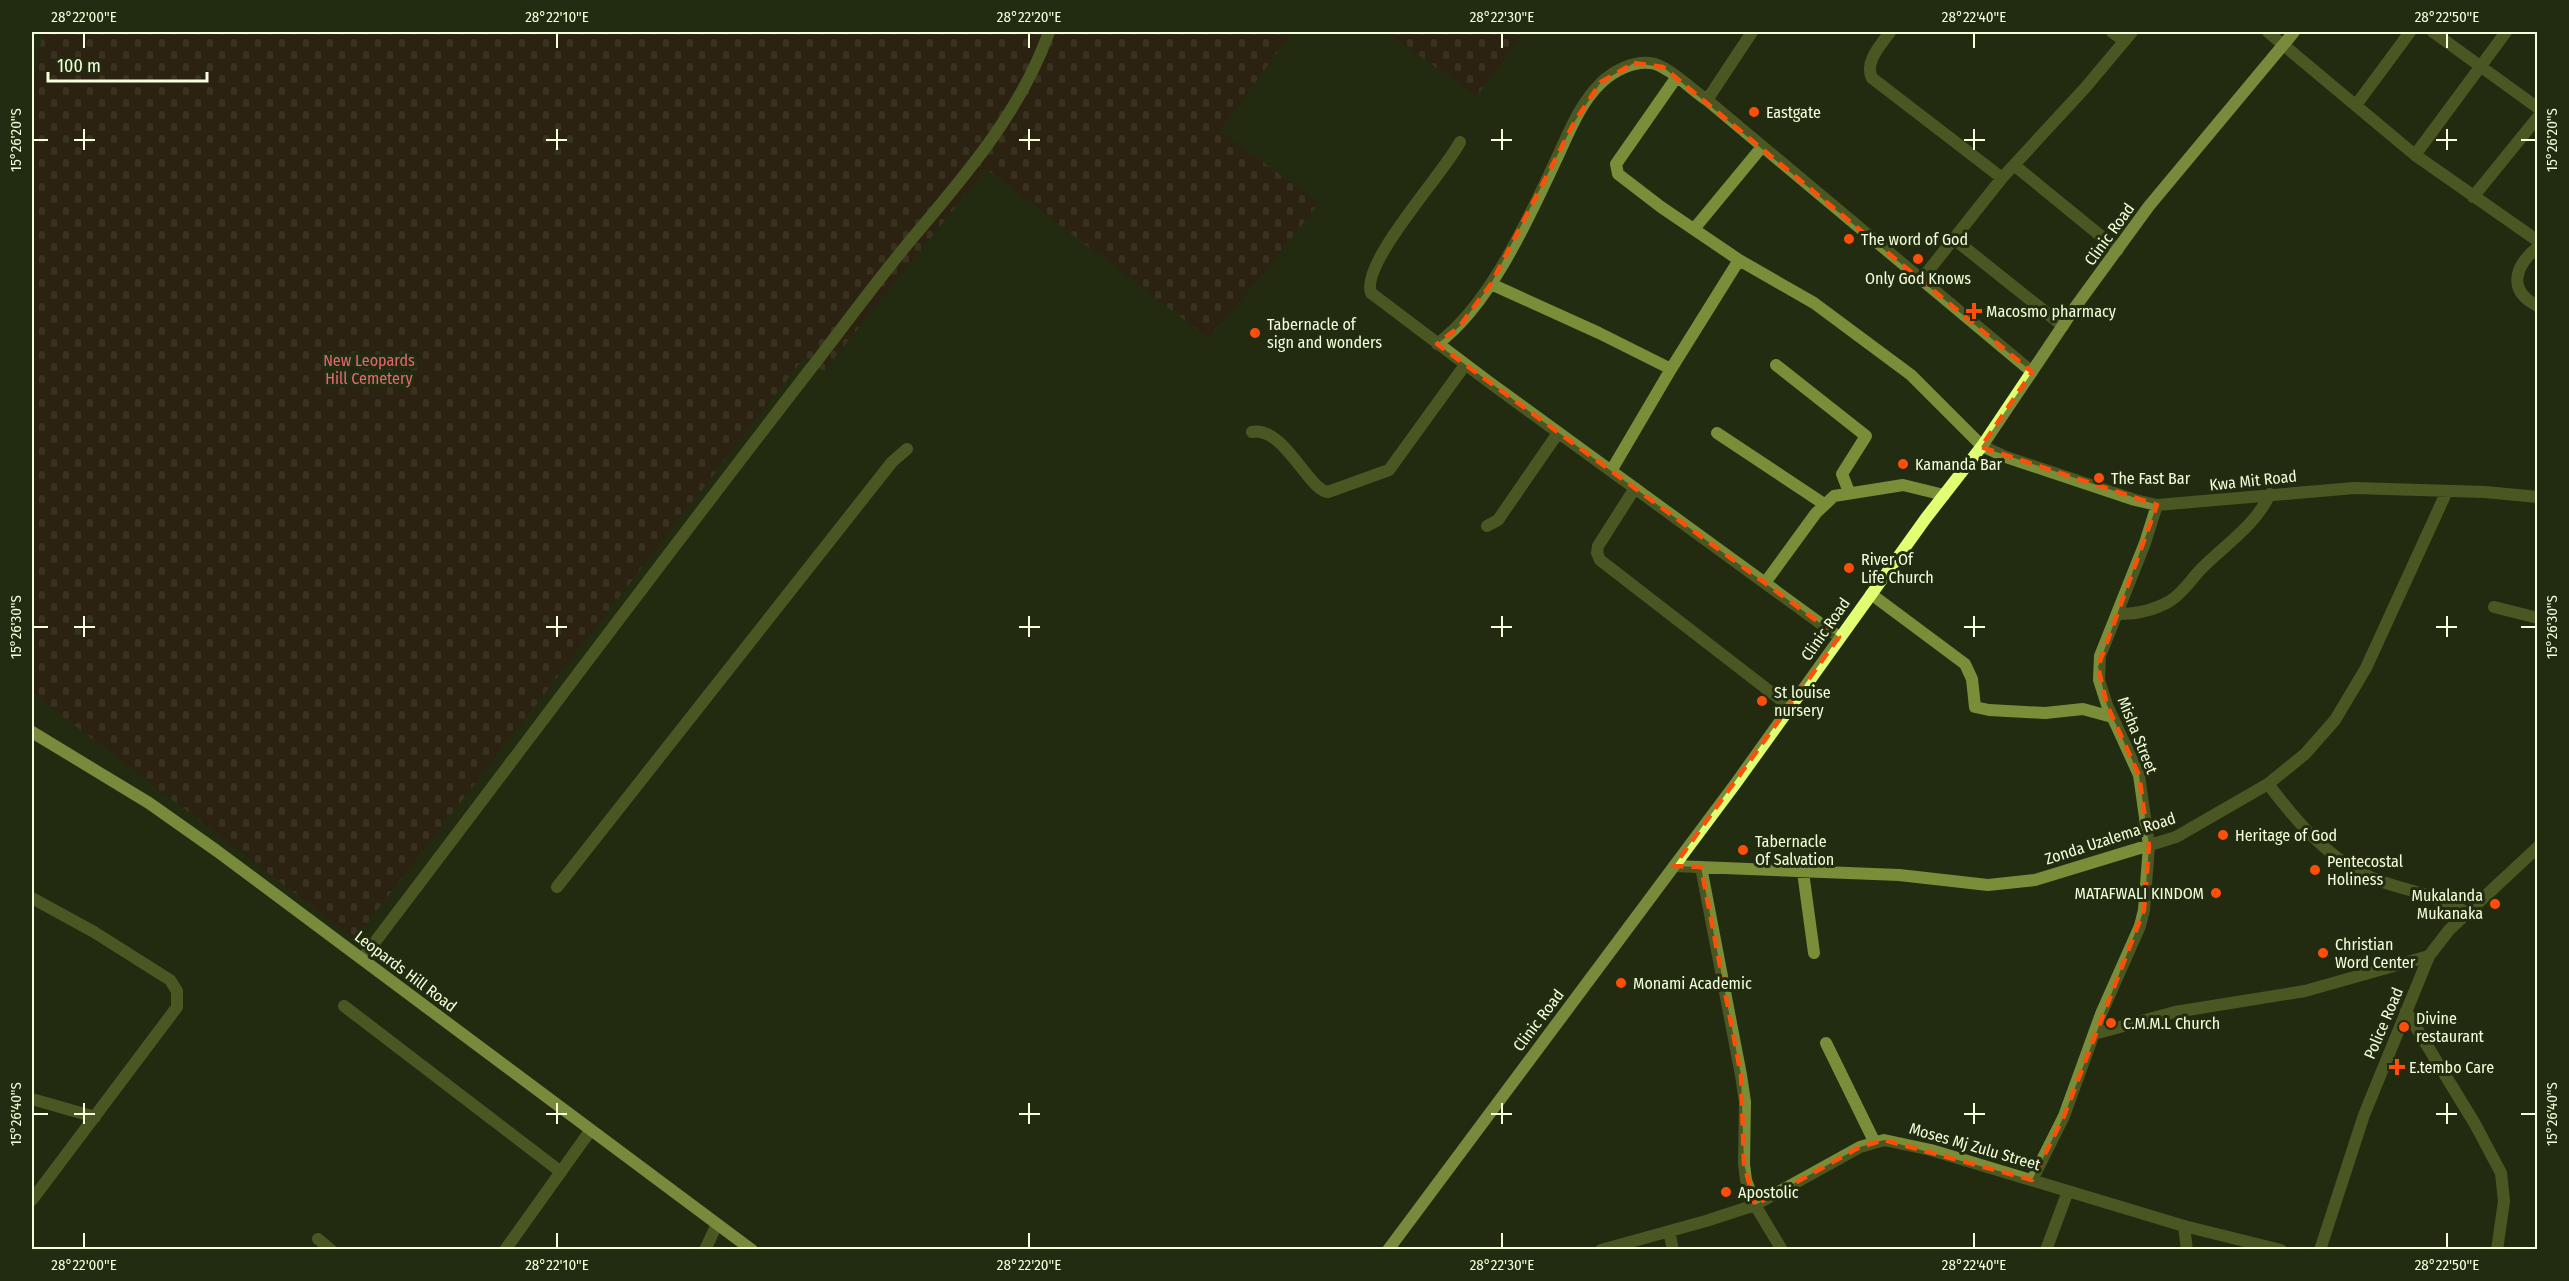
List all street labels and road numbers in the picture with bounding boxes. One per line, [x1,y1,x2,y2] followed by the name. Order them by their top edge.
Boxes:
[2080,199,2138,269] street label: Clinic Road
[2208,466,2298,495] street label: Kwa Mit Road
[1797,594,1854,664] street label: Clinic Road
[2113,694,2162,777] street label: Misha Street
[2042,808,2178,869] street label: Zonda Uzalema Road
[351,927,460,1016] street label: Leopards Hill Road
[2360,985,2407,1062] street label: Police Road
[1509,986,1568,1055] street label: Clinic Road
[1907,1119,2043,1175] street label: Moses Mj Zulu Street

